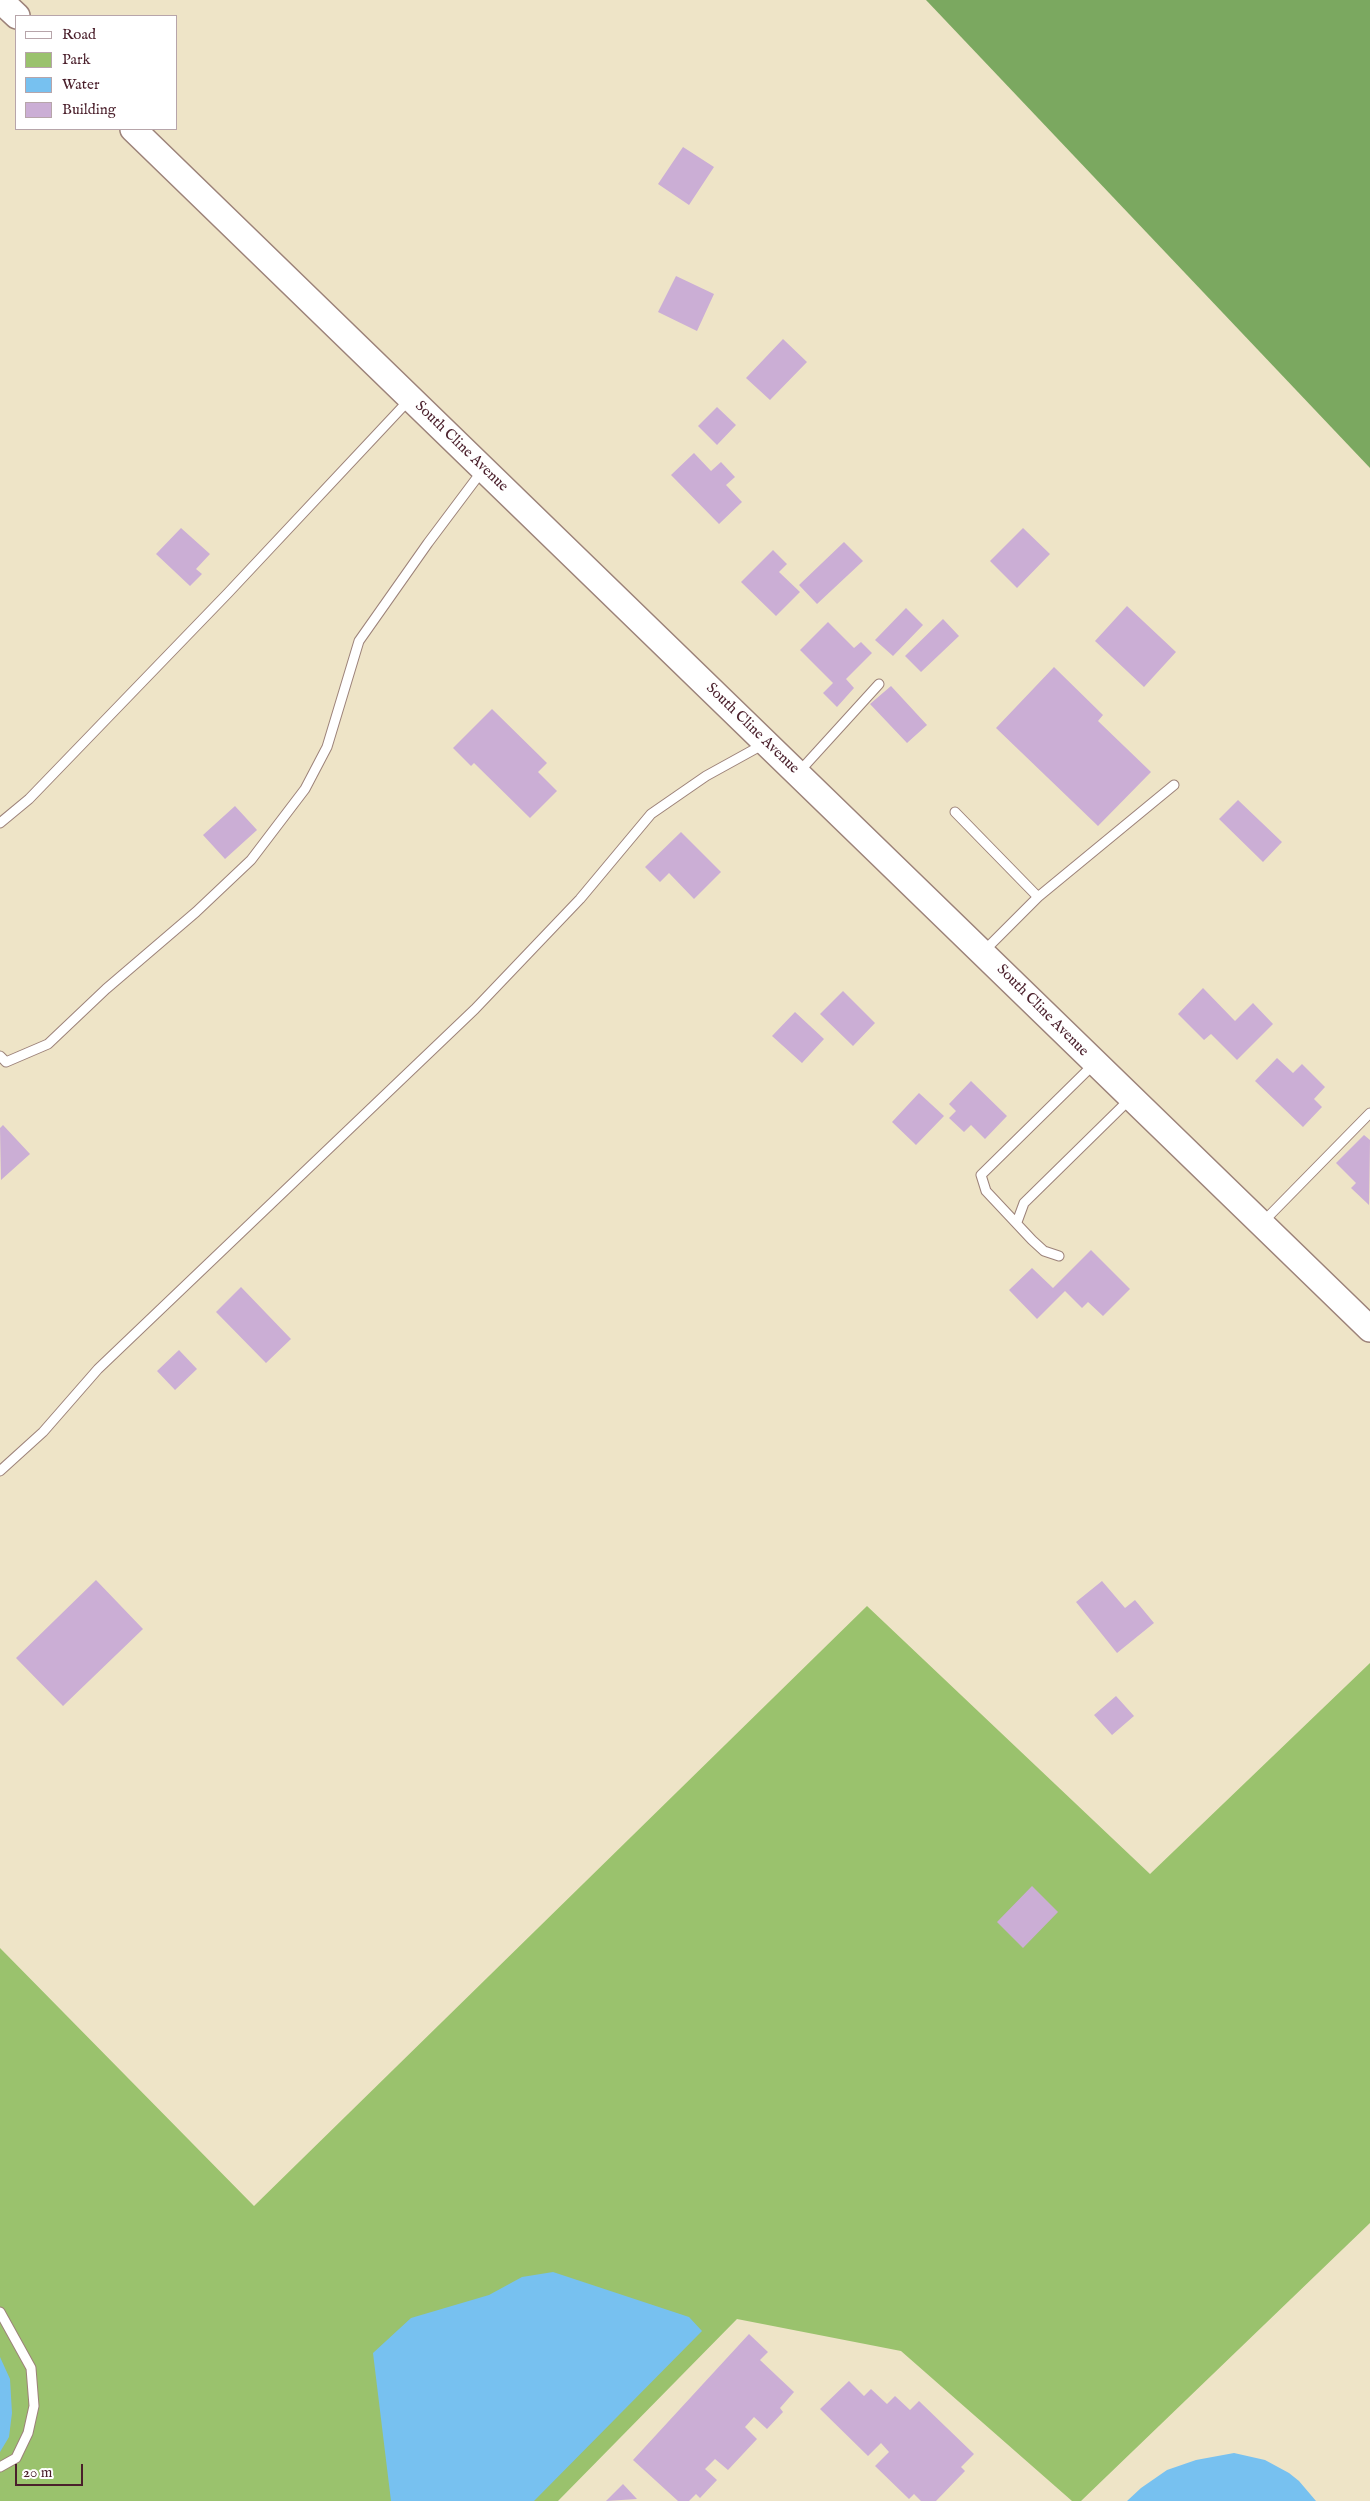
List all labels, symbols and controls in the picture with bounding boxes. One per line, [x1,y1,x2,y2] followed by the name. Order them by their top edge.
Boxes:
[15,15,178,130] legend
[62,25,96,44] text: Road
[62,50,91,69] text: Park
[62,75,99,94] text: Water
[62,100,116,119] text: Building
[411,398,511,496] street label: South Cline Avenue
[702,680,802,778] street label: South Cline Avenue
[992,961,1092,1061] street label: South Cline Avenue
[18,2454,85,2486] scale bar
[23,2463,52,2482] text: 20 m

